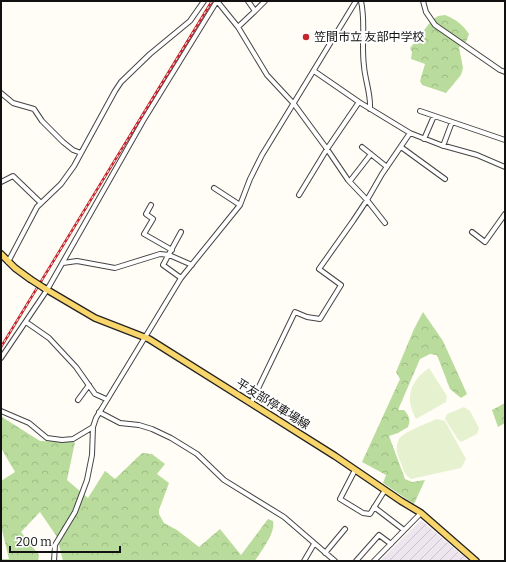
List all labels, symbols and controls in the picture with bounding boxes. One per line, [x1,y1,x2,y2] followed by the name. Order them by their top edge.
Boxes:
[314,30,424,44] place label: 笠間市立 友部中学校
[301,32,311,42] marker: 笠間市立 友部中学校
[234,376,312,432] street label: 平友部停車場線
[10,528,120,554] scale bar
[16,535,52,549] text: 200 m

